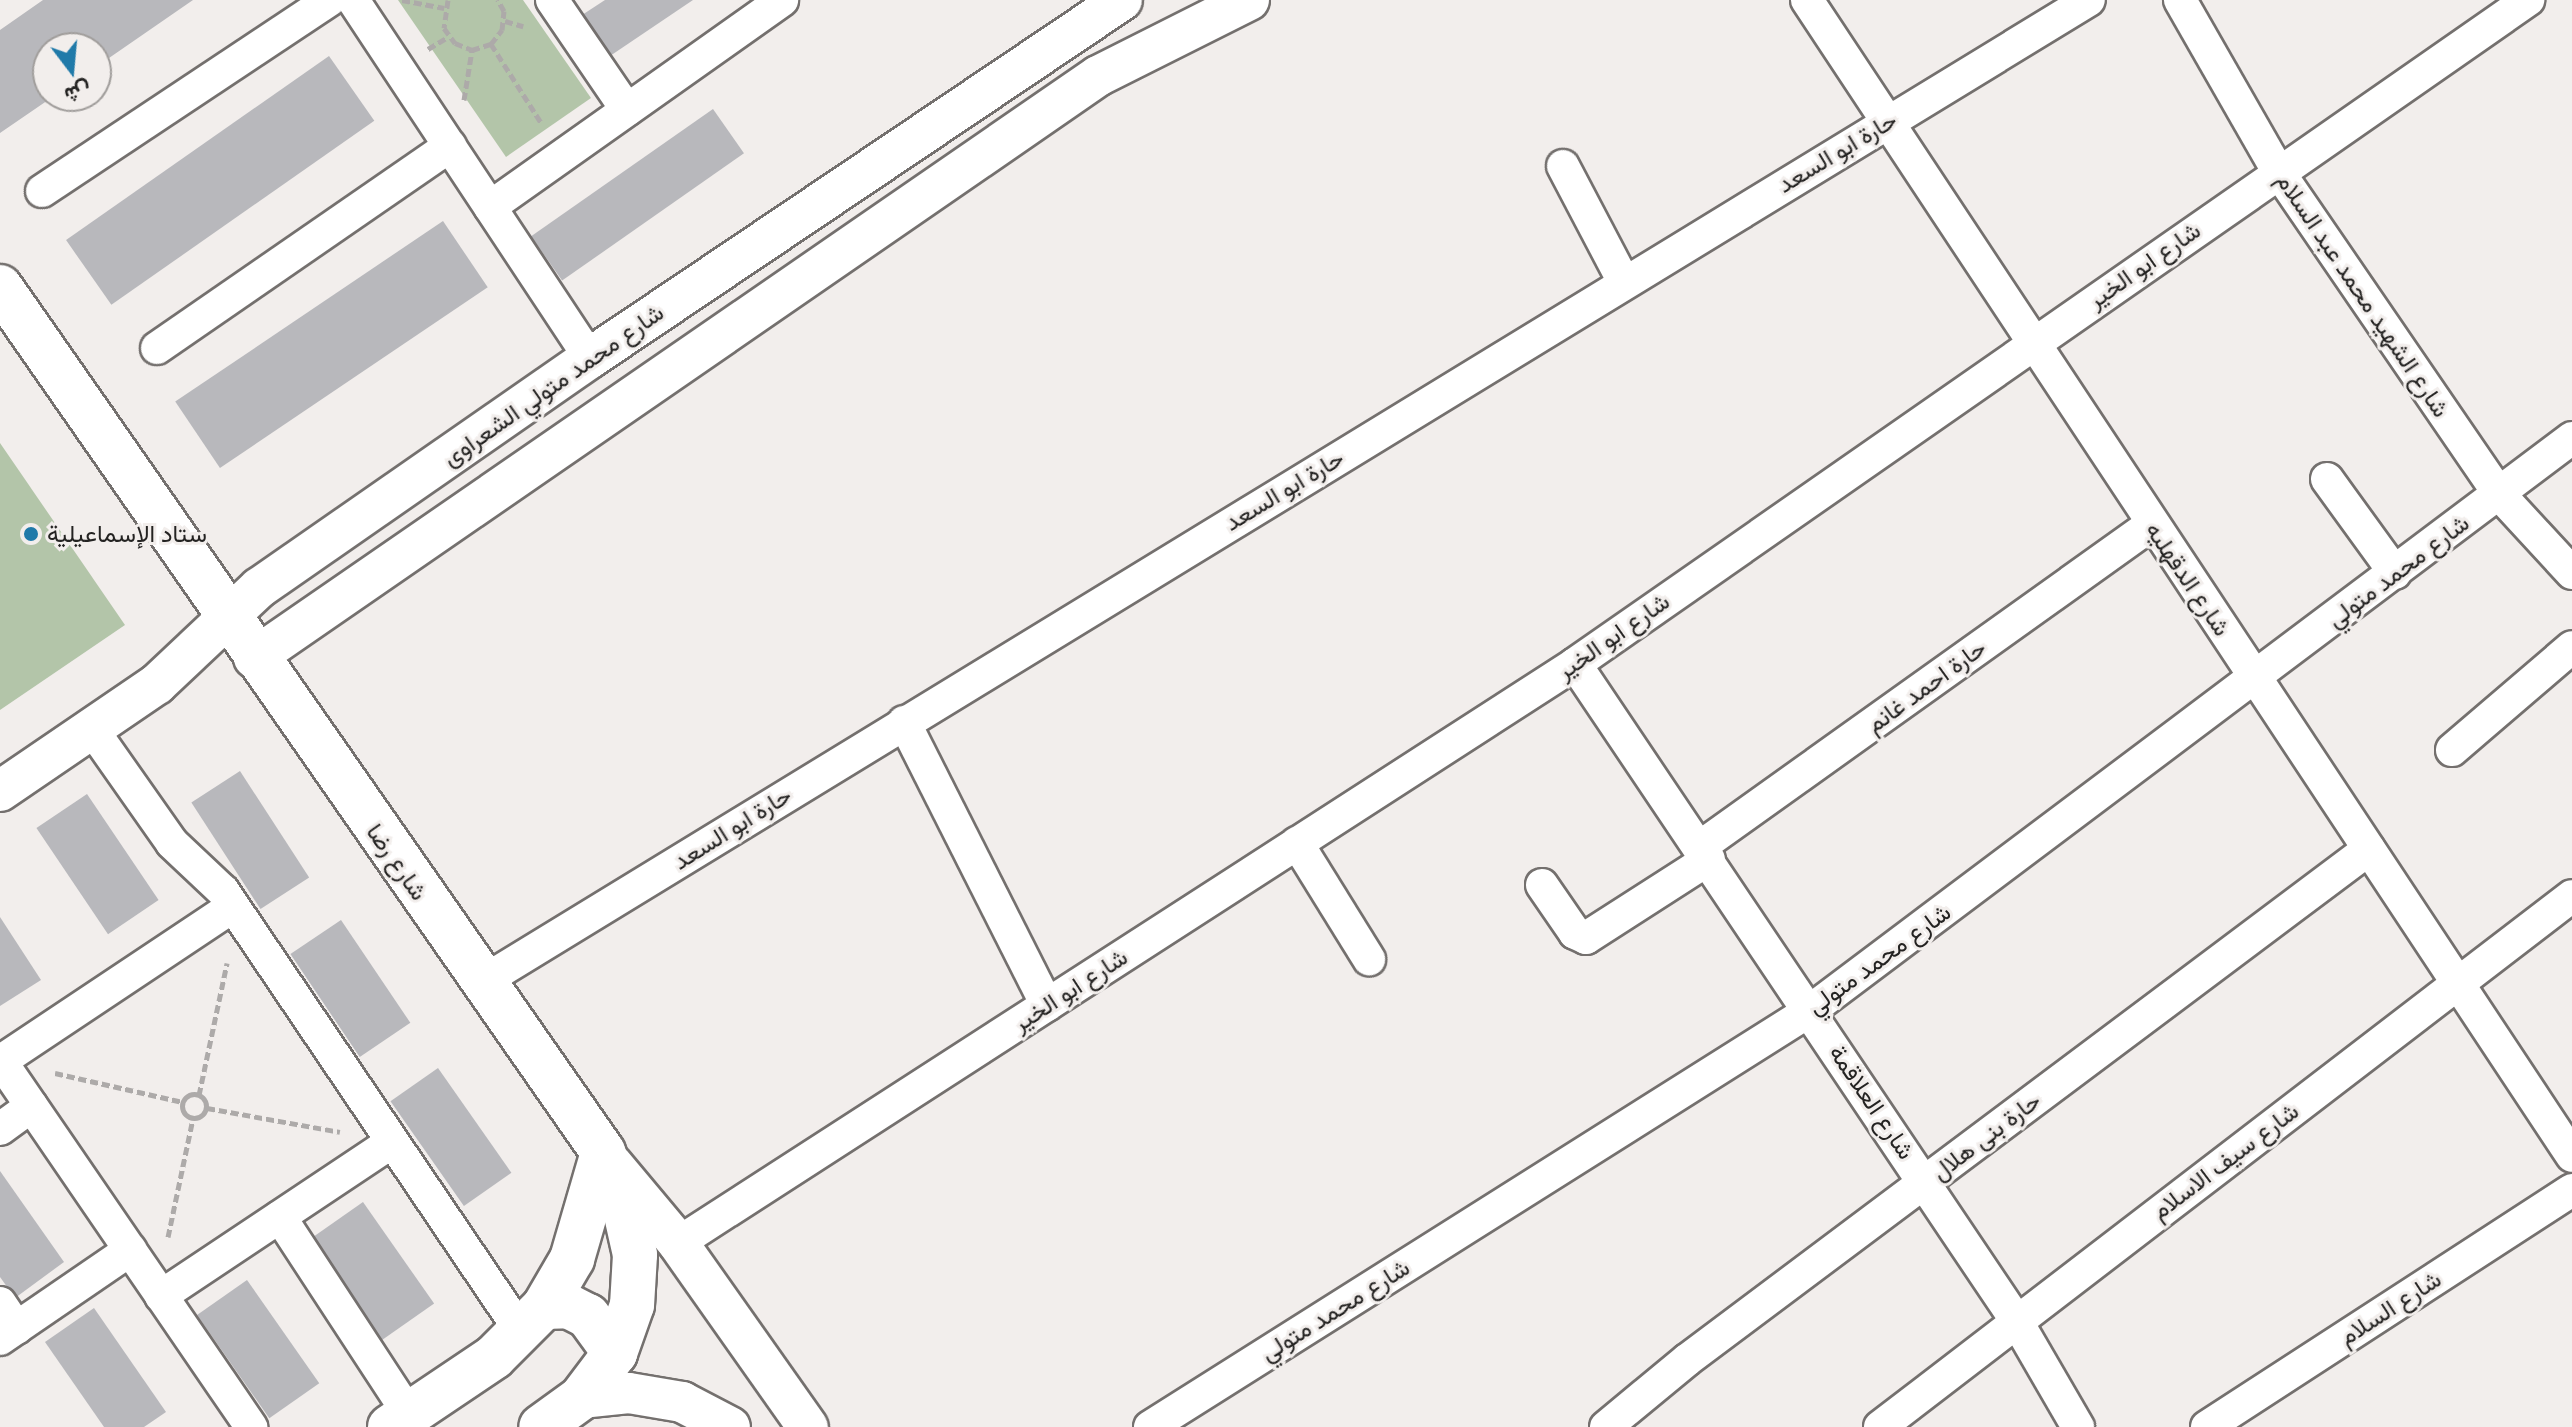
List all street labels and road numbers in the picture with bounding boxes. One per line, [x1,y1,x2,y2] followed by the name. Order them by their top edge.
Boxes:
[1772,105,1902,199] street label: حارة ابو السعد
[2270,167,2456,423] street label: شارع الشهيد محمد عبد السلام
[2082,216,2206,314] street label: شارع ابو الخير
[437,298,669,472] street label: شارع محمد متولي الشعراوى
[1219,443,1349,537] street label: حارة ابو السعد
[2321,508,2475,634] street label: شارع محمد متولي
[2139,517,2237,641] street label: شارع الدقهليه
[1551,587,1675,685] street label: شارع ابو الخير
[1861,633,1991,739] street label: حارة احمد غانم
[668,780,796,876] street label: حارة ابو السعد
[360,818,434,906] street label: شارع رضا
[1802,897,1956,1021] street label: شارع محمد متولي
[1007,942,1133,1038] street label: شارع ابو الخير
[1823,1039,1921,1165] street label: شارع العلاقمة
[1926,1086,2046,1186] street label: حارة بنى هلال
[2146,1096,2304,1226] street label: شارع سيف الاسلام
[1255,1253,1415,1367] street label: شارع محمد متولي
[2334,1264,2446,1352] street label: شارع السلام

